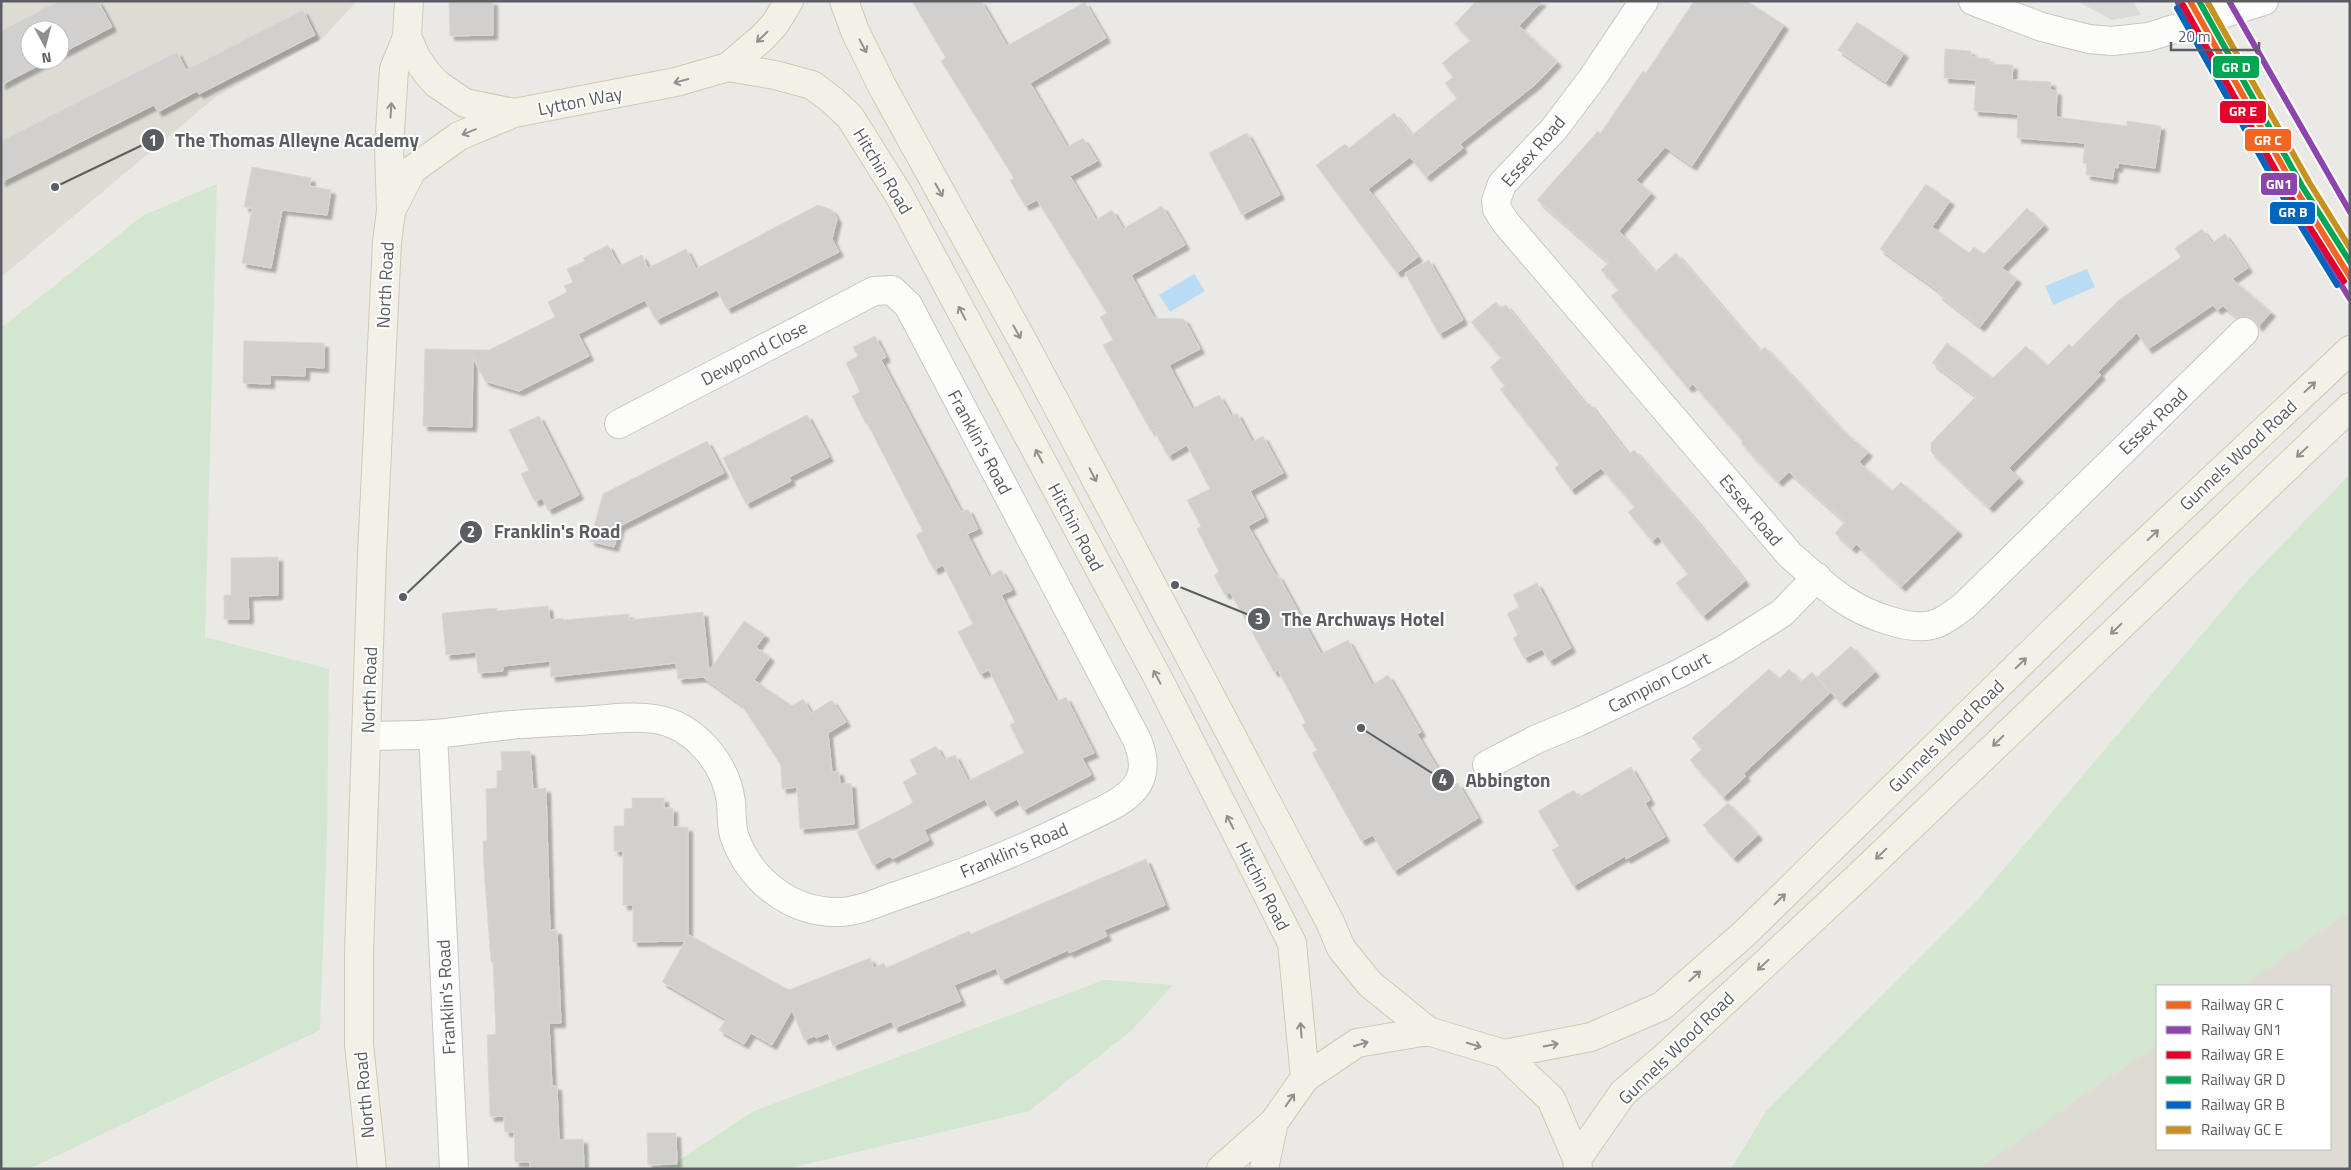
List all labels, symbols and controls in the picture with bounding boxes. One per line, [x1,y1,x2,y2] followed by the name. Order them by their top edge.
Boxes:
[20,20,70,70] north arrow
[2171,20,2258,52] scale bar
[2178,25,2211,48] text: 20 m
[757,31,769,43] one-way arrow
[859,38,868,53] one-way arrow
[41,47,53,69] text: N
[2212,55,2260,79] line badge: GR D
[2221,56,2251,77] text: GR D
[673,76,689,86] one-way arrow
[535,80,625,122] street label: Lytton Way
[2219,100,2267,124] line badge: GR E
[2229,100,2257,121] text: GR E
[386,102,396,118] one-way arrow
[1494,109,1572,193] street label: Essex Road
[140,123,429,157] callout: The Thomas Alleyne Academy
[847,123,919,219] street label: Hitchin Road
[175,125,419,154] text: The Thomas Alleyne Academy
[462,127,477,137] one-way arrow
[2244,128,2292,152] line badge: GR C
[149,129,157,152] text: 1
[2254,129,2282,150] text: GR C
[2260,172,2298,196] line badge: GN1
[2266,173,2292,194] text: GN1
[934,182,944,197] one-way arrow
[2269,201,2316,225] line badge: GR B
[2279,201,2307,222] text: GR B
[369,241,401,329] street label: North Road
[957,306,967,321] one-way arrow
[696,314,812,392] street label: Dewpond Close
[1013,324,1023,338] one-way arrow
[2112,381,2194,461] street label: Essex Road
[2303,381,2316,393] one-way arrow
[941,385,1019,499] street label: Franklin's Road
[2173,393,2303,517] street label: Gunnels Wood Road
[2295,446,2308,458] one-way arrow
[1034,449,1044,464] one-way arrow
[1089,468,1099,482] one-way arrow
[1713,468,1789,552] street label: Essex Road
[1041,478,1111,576] street label: Hitchin Road
[459,515,631,549] callout: Franklin's Road
[494,516,620,545] text: Franklin's Road
[467,520,475,543] text: 2
[2147,529,2160,541] one-way arrow
[1247,602,1455,636] callout: The Archways Hotel
[1281,604,1445,633] text: The Archways Hotel
[1255,607,1263,630] text: 3
[2109,623,2122,635] one-way arrow
[1603,644,1715,719] street label: Campion Court
[354,646,384,734] street label: North Road
[2015,657,2027,669] one-way arrow
[1152,670,1161,685] one-way arrow
[1882,673,2010,799] street label: Gunnels Wood Road
[1992,735,2005,747] one-way arrow
[1430,763,1560,797] callout: Abbington
[1465,765,1551,794] text: Abbington
[1439,768,1447,791] text: 4
[956,815,1072,885] street label: Franklin's Road
[1225,815,1234,830] one-way arrow
[1229,837,1297,935] street label: Hitchin Road
[1875,848,1888,860] one-way arrow
[1773,893,1786,905] one-way arrow
[430,939,462,1055] street label: Franklin's Road
[1757,959,1769,971] one-way arrow
[1689,970,1702,982] one-way arrow
[1612,985,1740,1111] street label: Gunnels Wood Road
[2156,985,2331,1150] legend
[2201,993,2284,1016] text: Railway GR C
[2201,1018,2282,1041] text: Railway GN1
[1296,1022,1306,1038] one-way arrow
[1353,1038,1369,1048] one-way arrow
[1543,1039,1559,1049] one-way arrow
[1466,1040,1482,1050] one-way arrow
[2201,1043,2284,1066] text: Railway GR E
[347,1051,381,1139] street label: North Road
[2201,1068,2285,1091] text: Railway GR D
[1285,1093,1295,1107] one-way arrow
[2201,1093,2285,1116] text: Railway GR B
[2201,1118,2283,1141] text: Railway GC E

